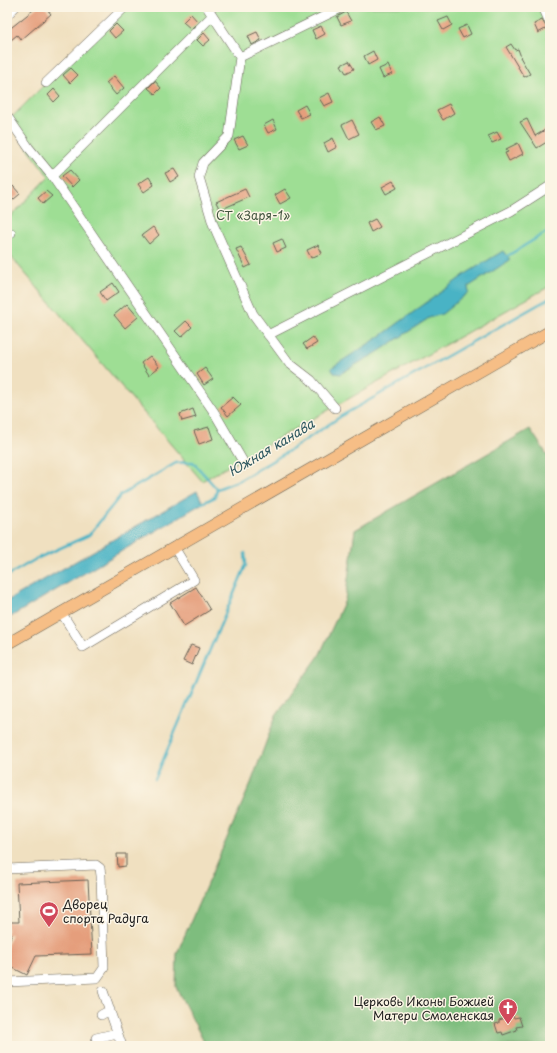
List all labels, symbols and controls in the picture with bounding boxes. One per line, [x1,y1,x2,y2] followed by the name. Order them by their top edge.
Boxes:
[216,206,290,224] park label: СТ «Заря-1»
[224,413,318,480] water label: Южная канава
[62,895,149,927] place label: Дворец спорта Радуга
[38,900,60,928] sports icon: Дворец спорта Радуга
[354,992,494,1024] place label: Церковь Иконы Божией Матери Смоленская
[497,997,519,1025] church icon: Церковь Иконы Божией Матери Смоленская

